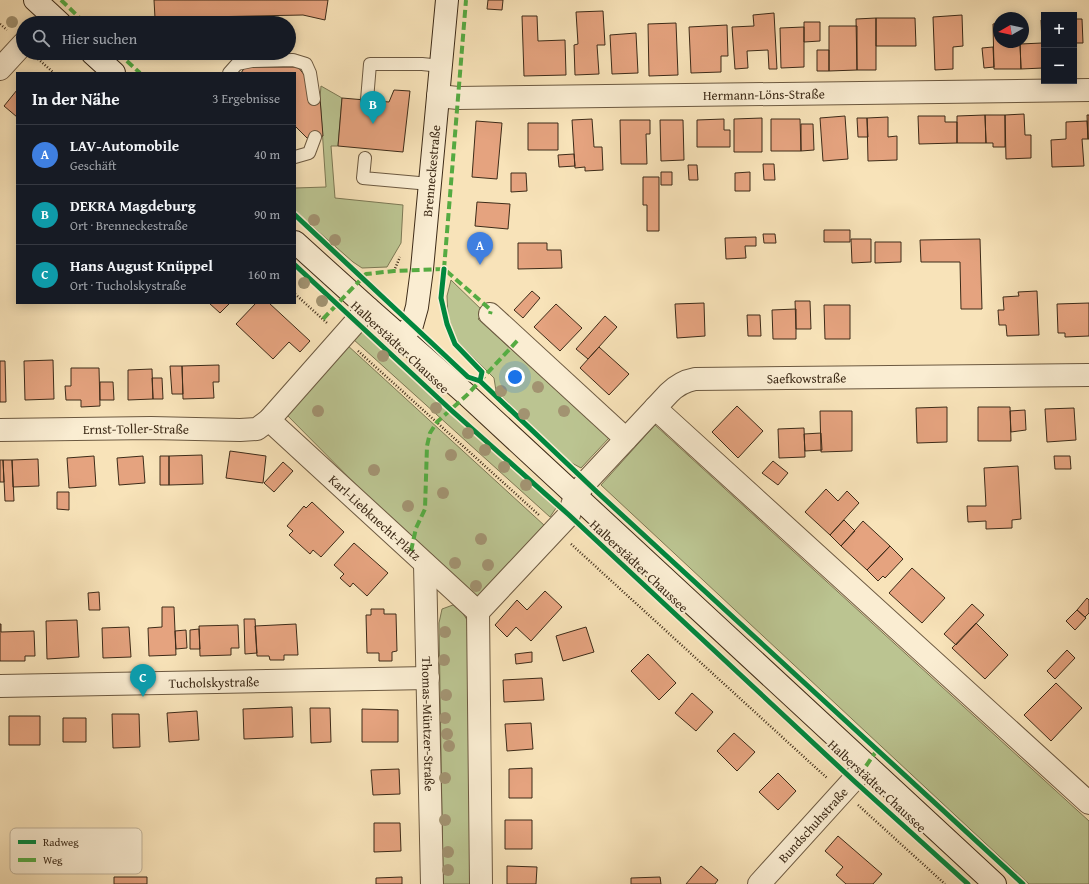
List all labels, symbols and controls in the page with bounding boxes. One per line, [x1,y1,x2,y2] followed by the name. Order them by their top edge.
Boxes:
[993,12,1029,48] north arrow
[1041,12,1077,84] map controls
[1041,12,1077,48] button: +
[16,16,296,60] search box
[30,27,52,49] icon: search
[62,28,137,49] text: Hier suchen
[1041,48,1077,84] button: −
[703,84,825,104] street label: Hermann-Löns-Straße
[32,86,120,111] text: In der Nähe
[212,89,280,108] text: 3 Ergebnisse
[360,91,386,124] pin: B
[417,124,445,218] street label: Brenneckestraße
[70,135,179,156] text: LAV-Automobile
[41,145,49,164] text: A
[254,145,280,164] text: 40 m
[70,156,117,175] text: Geschäft
[70,195,196,216] text: DEKRA Magdeburg
[41,205,49,224] text: B
[254,205,280,224] text: 90 m
[70,216,188,235] text: Ort · Brenneckestraße
[467,232,493,265] pin: A
[70,255,213,276] text: Hans August Knüppel
[41,265,49,284] text: C
[248,265,280,284] text: 160 m
[70,276,186,295] text: Ort · Tucholskystraße
[347,296,453,398] street label: Halberstädter Chaussee
[505,367,525,387] your location
[767,368,846,388] street label: Saefkowstraße
[83,418,189,438] street label: Ernst-Toller-Straße
[325,470,426,565] street label: Karl-Liebknecht-Platz
[586,515,692,617] street label: Halberstädter Chaussee
[418,656,439,792] street label: Thomas-Müntzer-Straße
[130,664,156,697] pin: C
[168,672,259,692] street label: Tucholskystraße
[824,735,930,837] street label: Halberstädter Chaussee
[773,783,852,867] street label: Bundschuhstraße
[10,828,142,874] legend
[43,834,79,850] text: Radweg
[43,852,63,868] text: Weg

